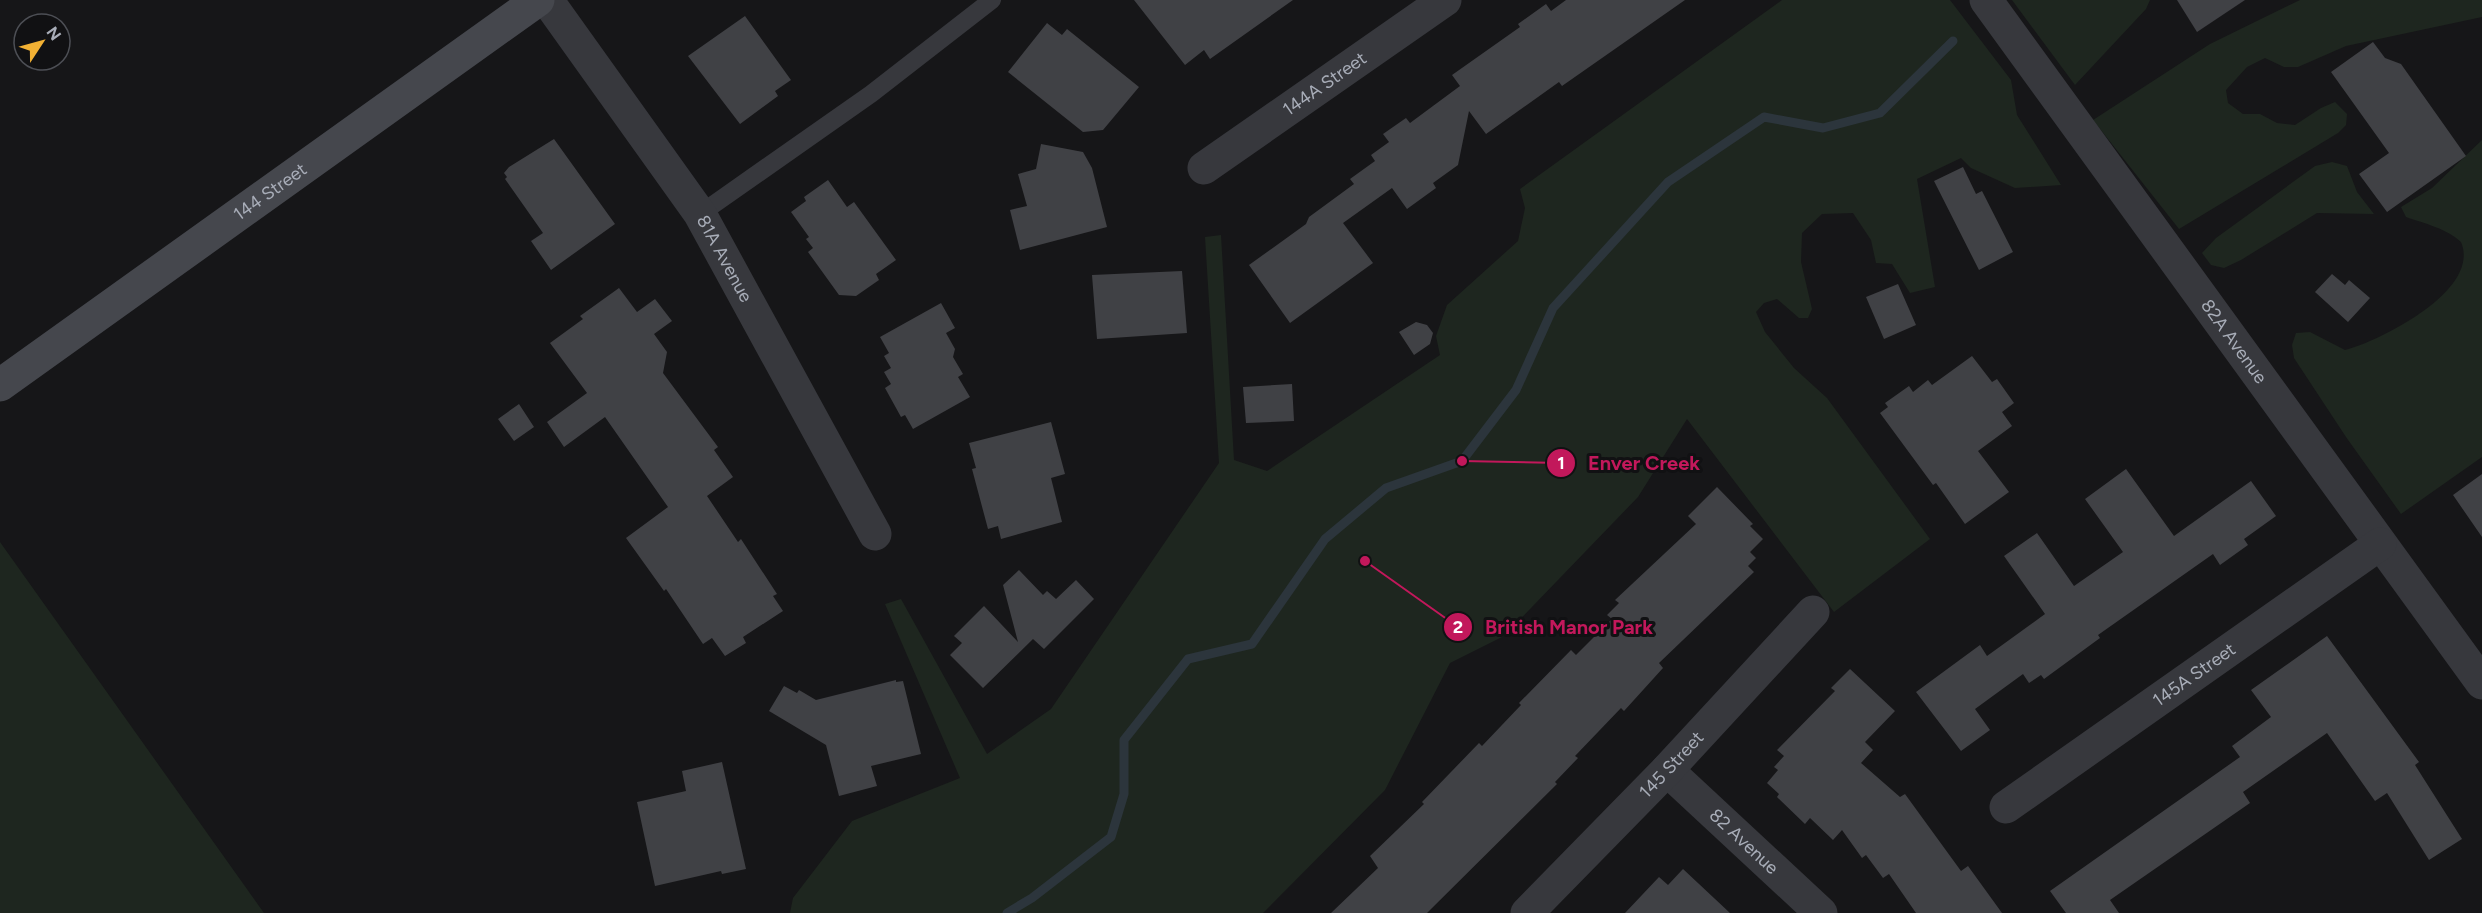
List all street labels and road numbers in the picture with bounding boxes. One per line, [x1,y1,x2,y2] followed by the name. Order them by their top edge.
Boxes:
[1279,47,1371,121] street label: 144A Street
[229,158,311,225] street label: 144 Street
[692,211,757,306] street label: 81A Avenue
[2196,295,2272,388] street label: 82A Avenue
[2149,638,2240,711] street label: 145A Street
[1635,727,1708,803] street label: 145 Street
[1705,804,1783,879] street label: 82 Avenue

